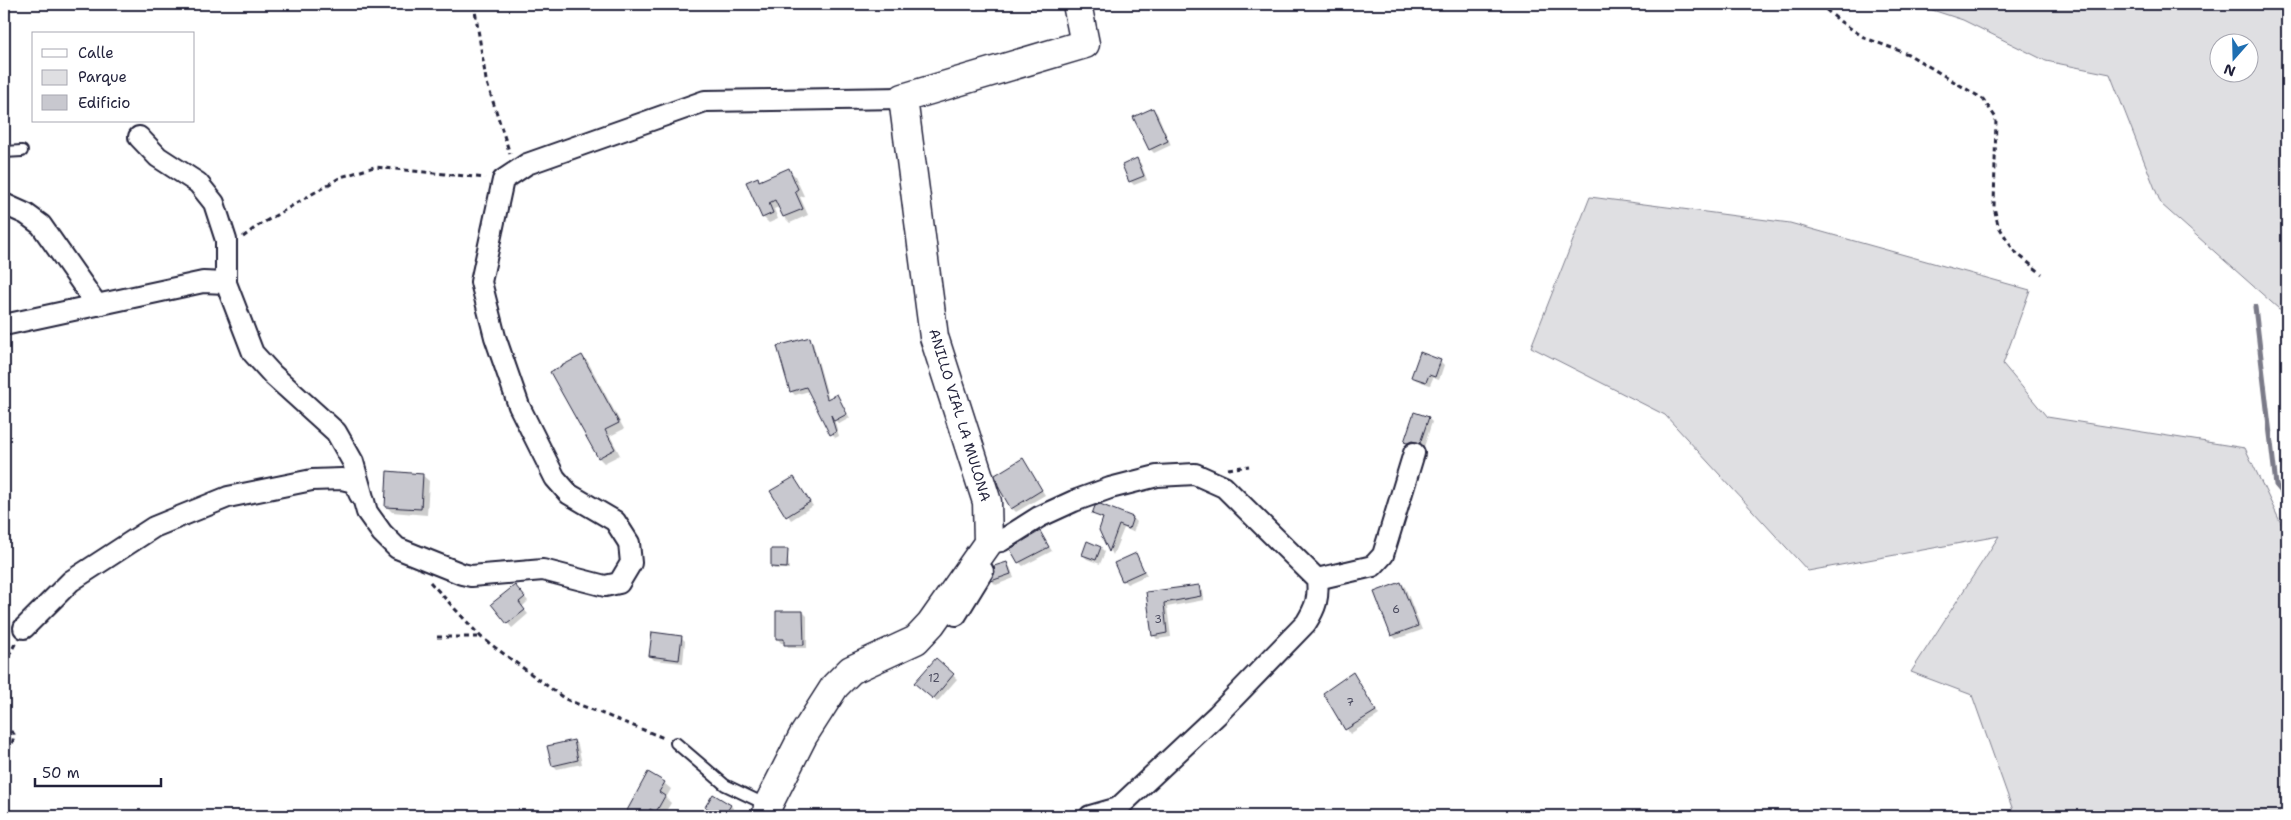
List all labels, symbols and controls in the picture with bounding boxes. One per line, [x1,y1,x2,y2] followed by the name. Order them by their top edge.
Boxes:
[32,32,195,122] legend
[2208,32,2258,82] north arrow
[78,43,114,63] text: Calle
[2221,60,2238,81] text: N
[78,67,127,87] text: Parque
[78,93,130,113] text: Edificio
[925,326,995,504] street label: ANILLO VIAL LA MULONA
[1392,602,1400,617] house number: 6
[1154,612,1162,627] house number: 3
[928,671,940,686] house number: 12
[1346,695,1354,710] house number: 7
[35,755,161,787] scale bar
[42,763,80,783] text: 50 m

